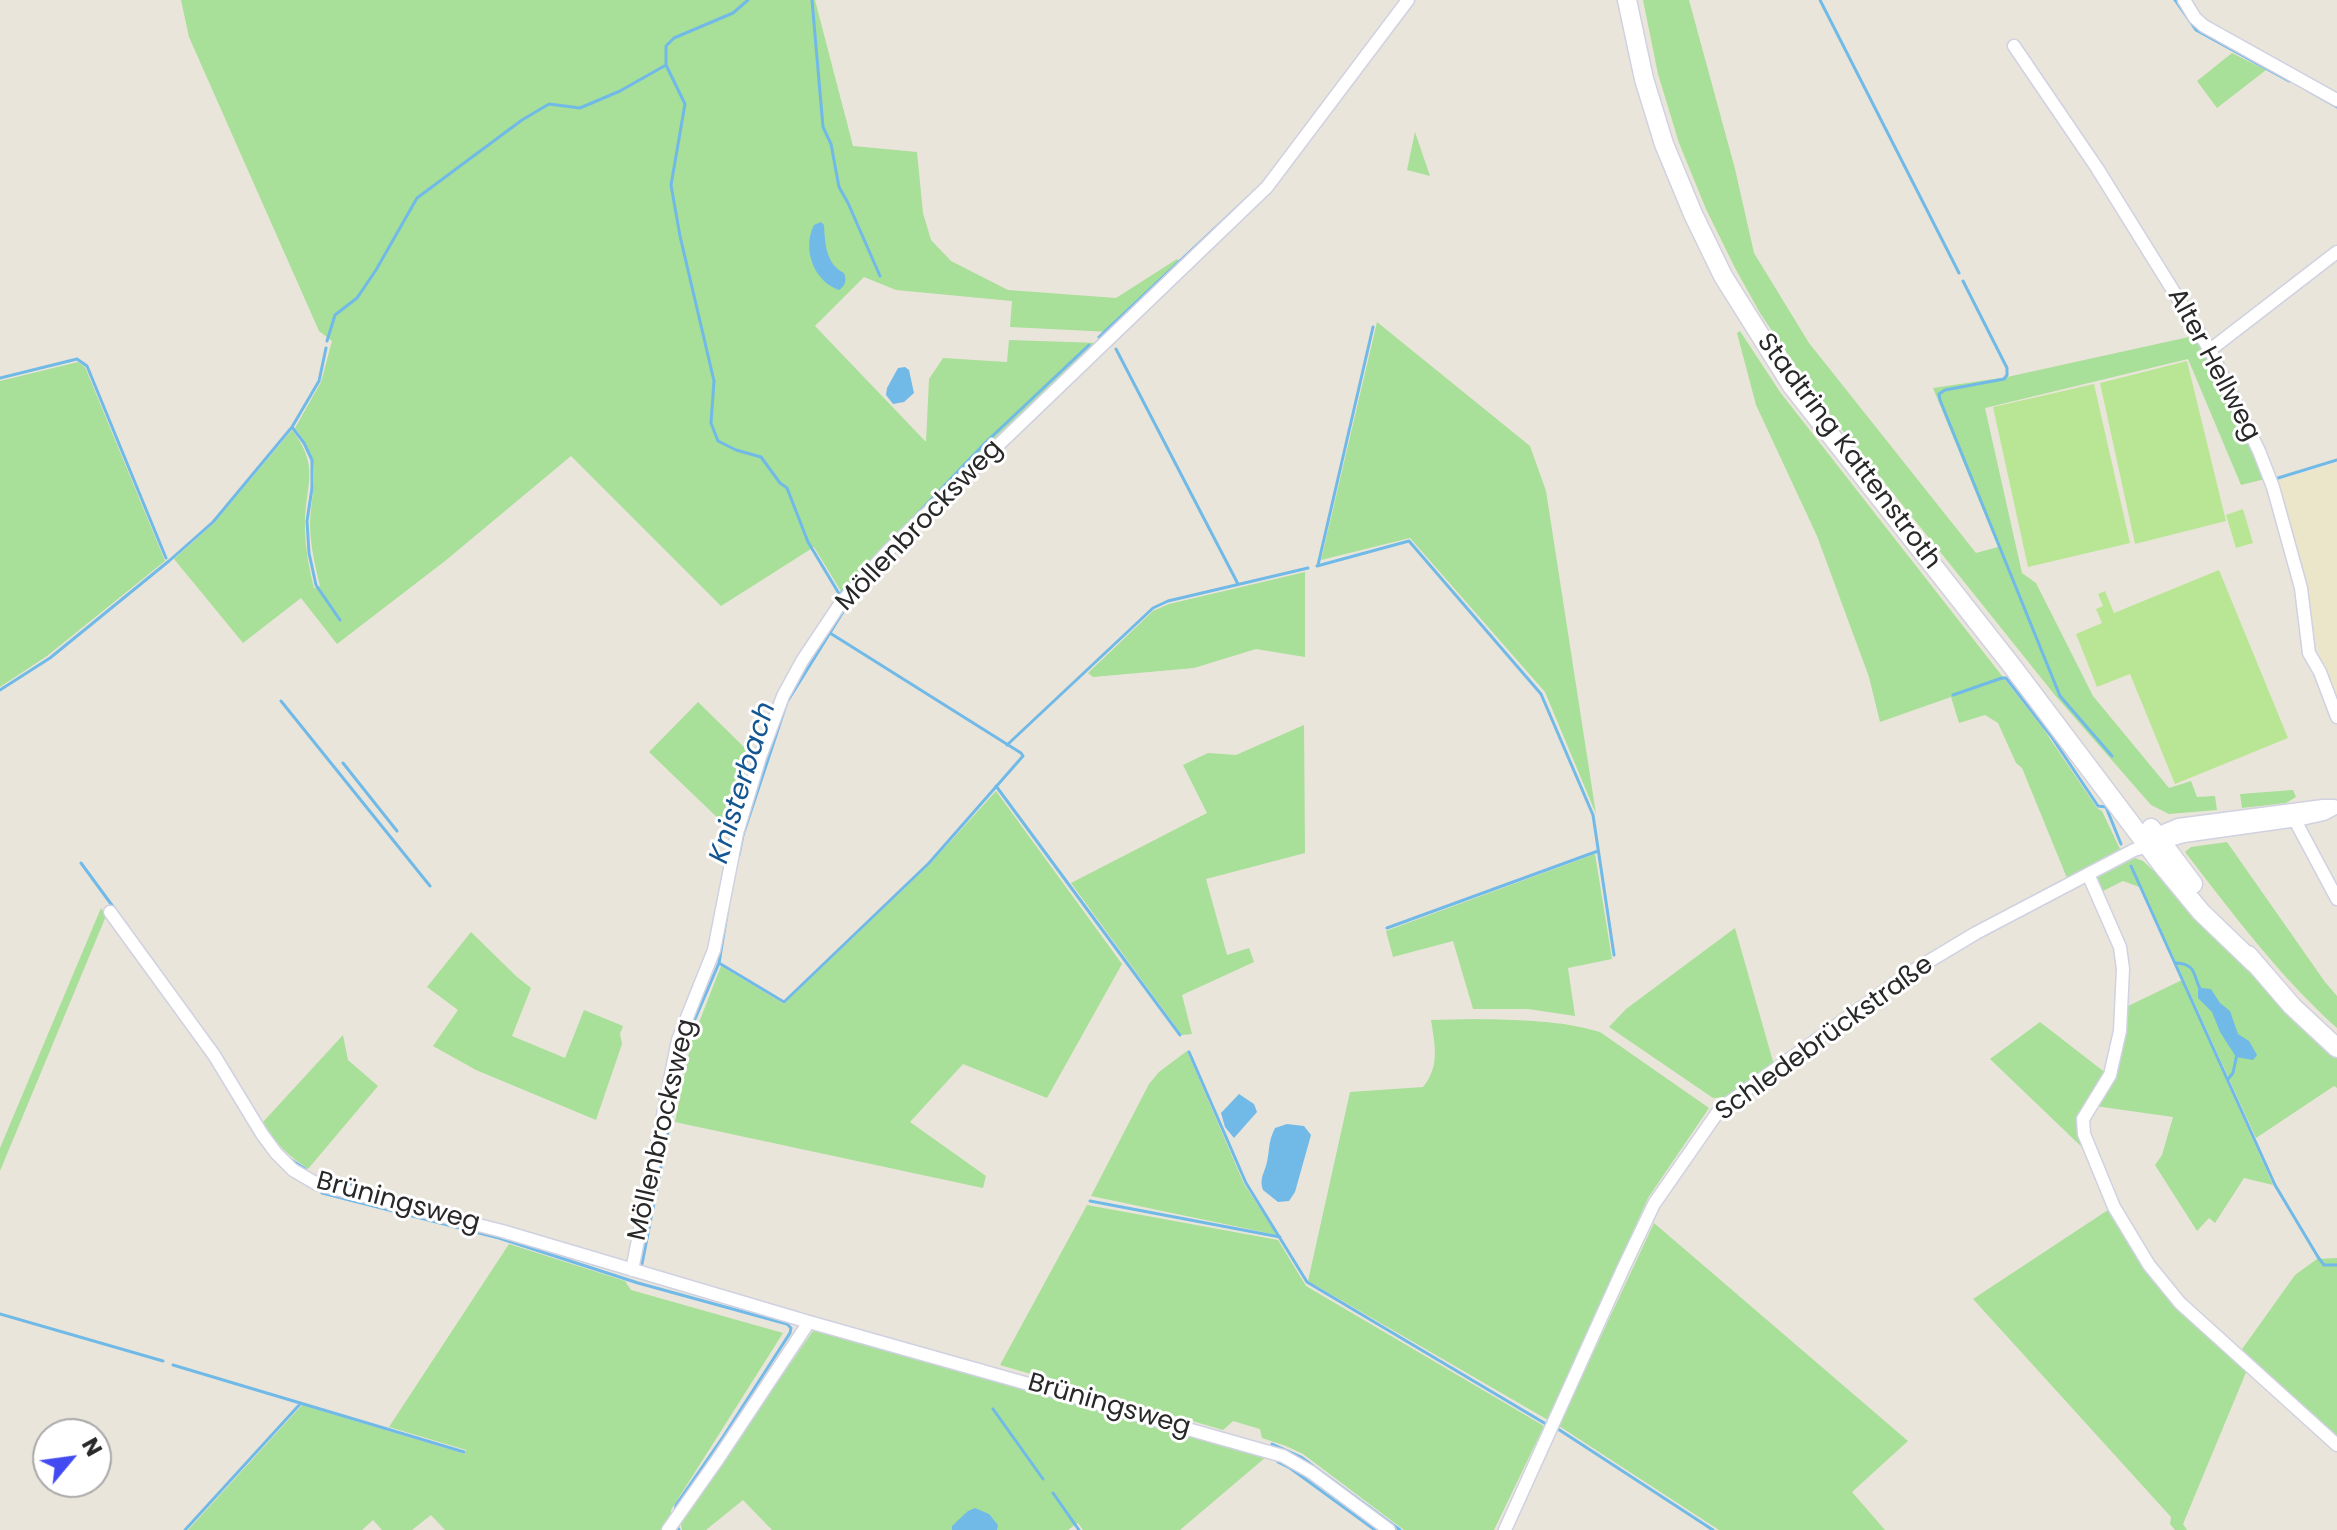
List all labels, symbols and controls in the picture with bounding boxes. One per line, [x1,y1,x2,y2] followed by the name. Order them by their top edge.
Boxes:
[2160,283,2266,447] street label: Alter Hellweg
[1749,328,1947,576] street label: Stadtring Kattenstroth
[830,434,1010,618] street label: Möllenbrocksweg
[704,698,784,868] water label: Knisterbach
[1710,950,1940,1128] street label: Schledebrückstraße
[622,1016,704,1244] street label: Möllenbrocksweg
[313,1166,483,1240] street label: Brüningsweg
[1024,1368,1194,1444] street label: Brüningsweg
[32,1418,112,1498] north arrow
[74,1432,109,1462] text: N

